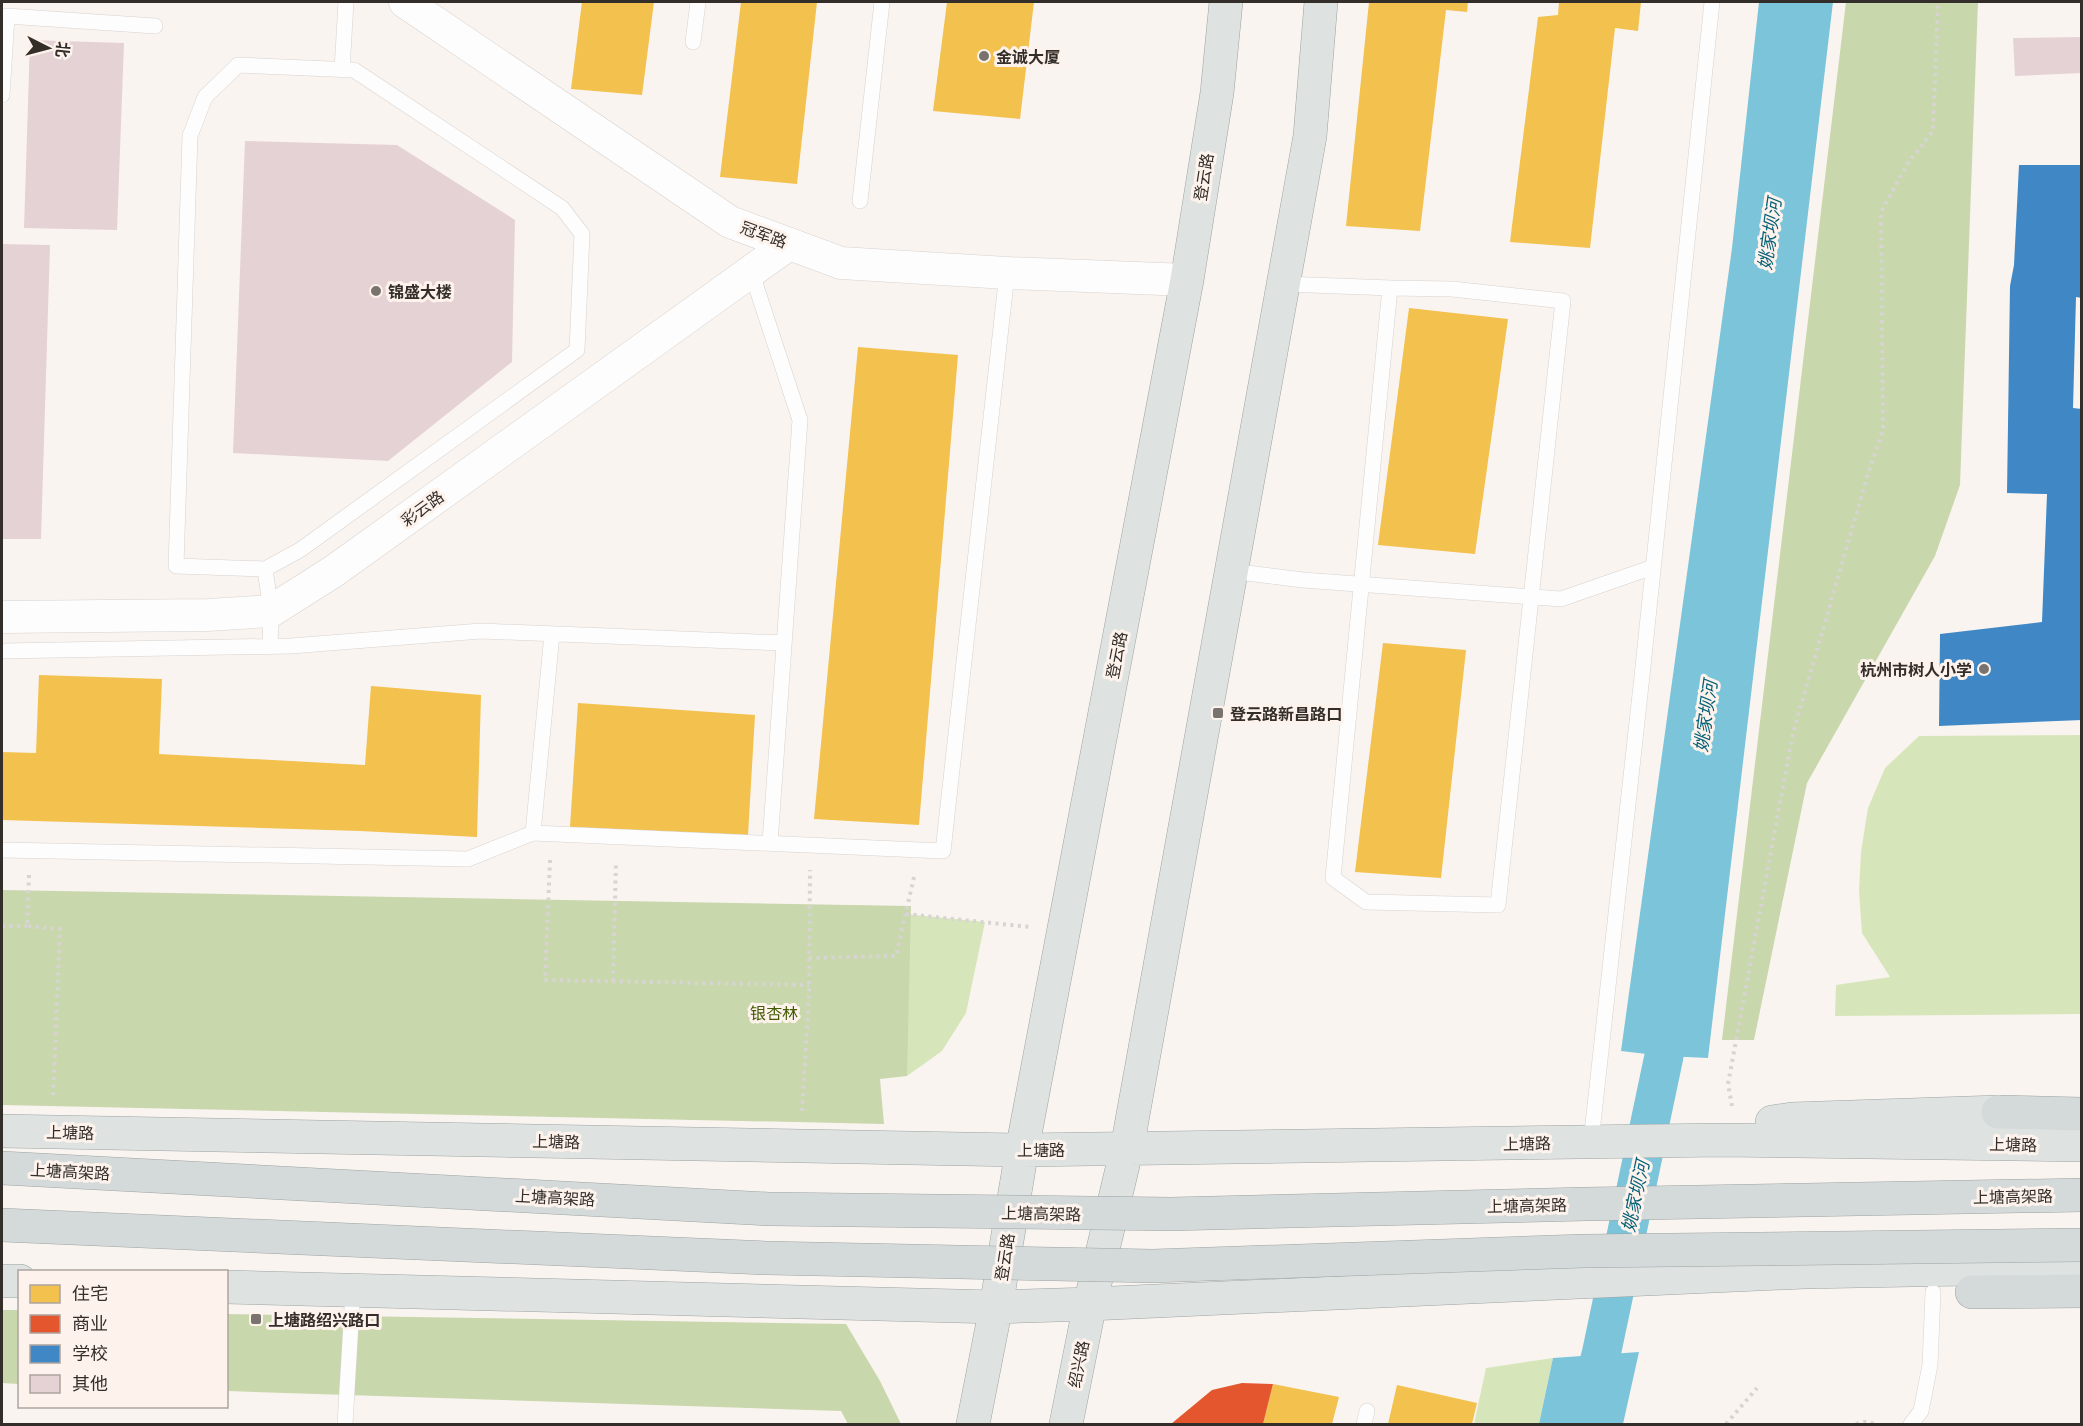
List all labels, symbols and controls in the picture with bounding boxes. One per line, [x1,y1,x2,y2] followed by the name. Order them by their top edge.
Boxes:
[18,18,78,78] north arrow
[53,41,74,59] text: 北
[996,47,1060,66] place label: 金诚大厦
[977,49,991,63] marker: 金诚大厦
[1190,152,1216,202] street label: 登云路
[1753,194,1785,271] water label: 姚家坝河
[738,217,790,251] street label: 冠军路
[388,282,452,301] place label: 锦盛大楼
[369,284,383,298] marker: 锦盛大楼
[397,486,447,530] street label: 彩云路
[1102,630,1130,680] street label: 登云路
[1860,660,1972,679] place label: 杭州市树人小学
[1977,662,1991,676] marker: 杭州市树人小学
[1689,676,1721,753] water label: 姚家坝河
[1230,704,1342,723] place label: 登云路新昌路口
[1211,706,1225,720] marker: 登云路新昌路口
[750,1003,798,1022] park label: 银杏林
[46,1122,94,1142] street label: 上塘路
[532,1131,580,1151] street label: 上塘路
[1503,1133,1551,1153] street label: 上塘路
[1989,1134,2037,1154] street label: 上塘路
[1017,1140,1065,1159] street label: 上塘路
[1617,1156,1654,1234] water label: 姚家坝河
[30,1159,110,1183] street label: 上塘高架路
[515,1185,595,1209] street label: 上塘高架路
[1973,1186,2053,1206] street label: 上塘高架路
[1487,1195,1567,1215] street label: 上塘高架路
[1001,1203,1081,1223] street label: 上塘高架路
[991,1232,1017,1282] street label: 登云路
[18,1270,228,1408] legend
[72,1282,108,1304] text: 住宅
[268,1310,380,1329] place label: 上塘路绍兴路口
[72,1312,108,1334] text: 商业
[249,1312,263,1326] marker: 上塘路绍兴路口
[1064,1339,1092,1389] street label: 绍兴路
[72,1342,108,1364] text: 学校
[72,1372,108,1394] text: 其他

